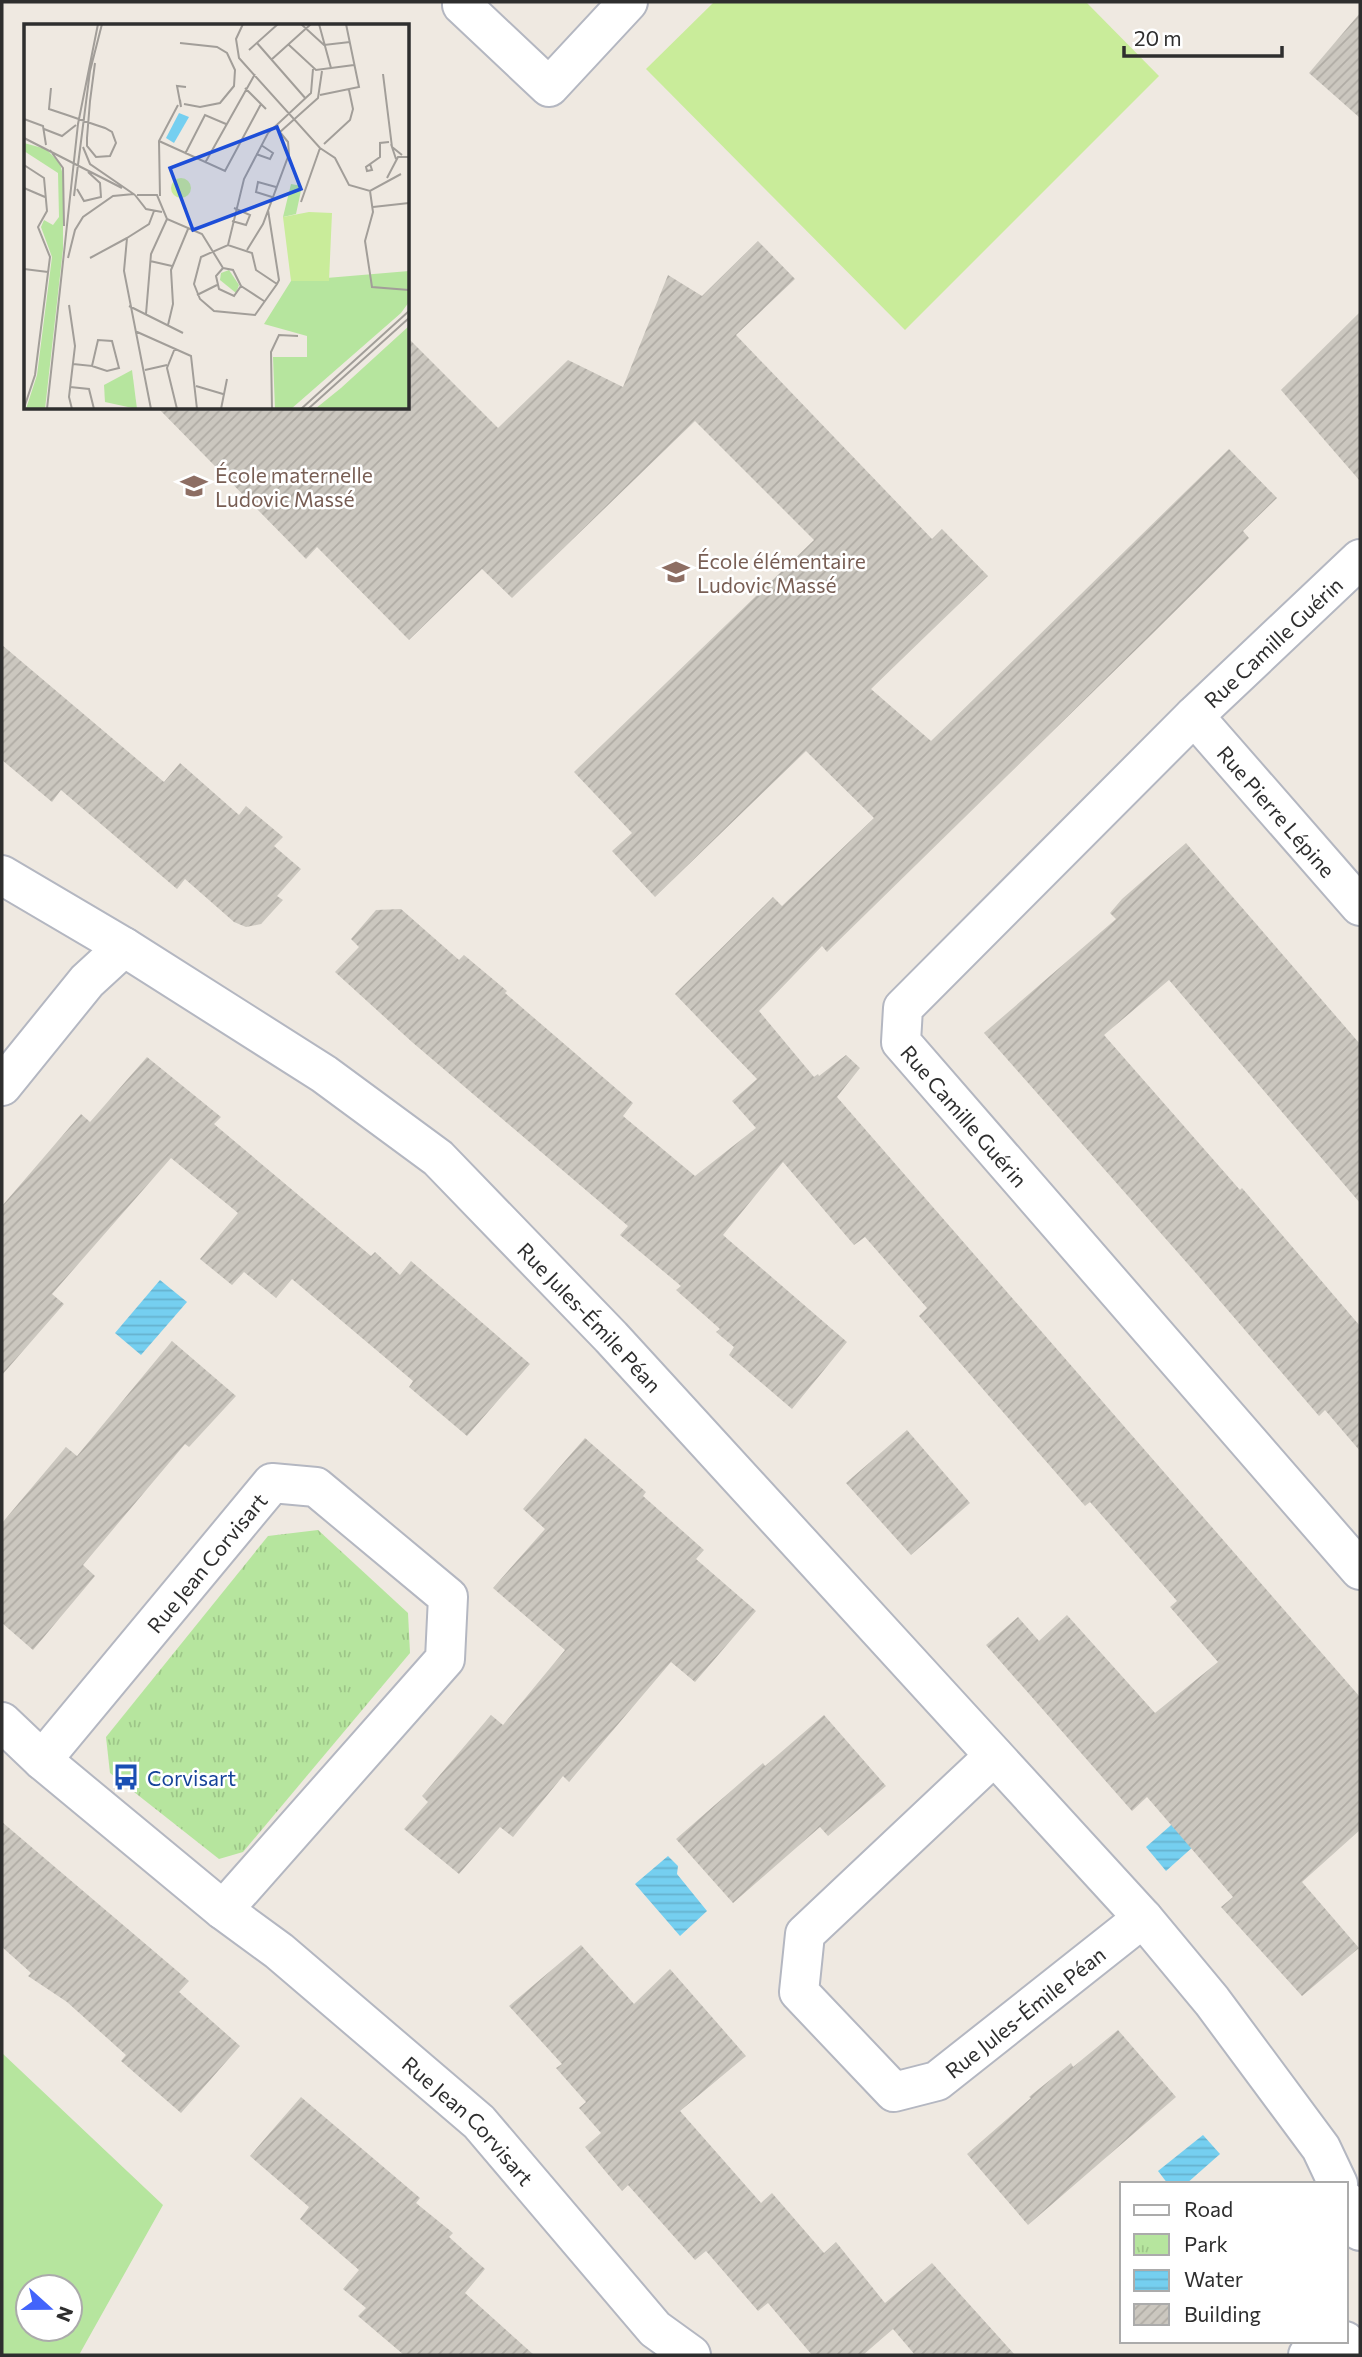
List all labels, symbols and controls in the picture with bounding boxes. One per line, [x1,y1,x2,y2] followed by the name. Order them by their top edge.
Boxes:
[1124,14,1282,58] scale bar
[24,24,410,410] inset map
[1134,25,1182,50] text: 20 m
[215,462,373,511] place label: École maternelle Ludovic Massé
[179,471,209,501] school or university icon: École maternelle Ludovic Massé
[697,548,866,597] place label: École élémentaire Ludovic Massé
[661,557,691,587] school or university icon: École élémentaire Ludovic Massé
[1199,572,1347,712] street label: Rue Camille Guérin
[1213,740,1341,882] street label: Rue Pierre Lépine
[896,1039,1033,1191] street label: Rue Camille Guérin
[513,1237,667,1397] street label: Rue Jules-Émile Péan
[141,1487,271,1637] street label: Rue Jean Corvisart
[111,1762,141,1792] bus stop icon: Corvisart
[147,1765,236,1790] place label: Corvisart
[940,1941,1110,2083] street label: Rue Jules-Émile Péan
[398,2050,539,2190] street label: Rue Jean Corvisart
[1120,2182,1348,2343] legend
[1184,2196,1233,2221] text: Road
[1184,2231,1228,2256] text: Park
[1184,2266,1243,2291] text: Water
[14,2273,84,2343] north arrow
[1184,2301,1261,2326] text: Building
[52,2303,79,2325] text: N

